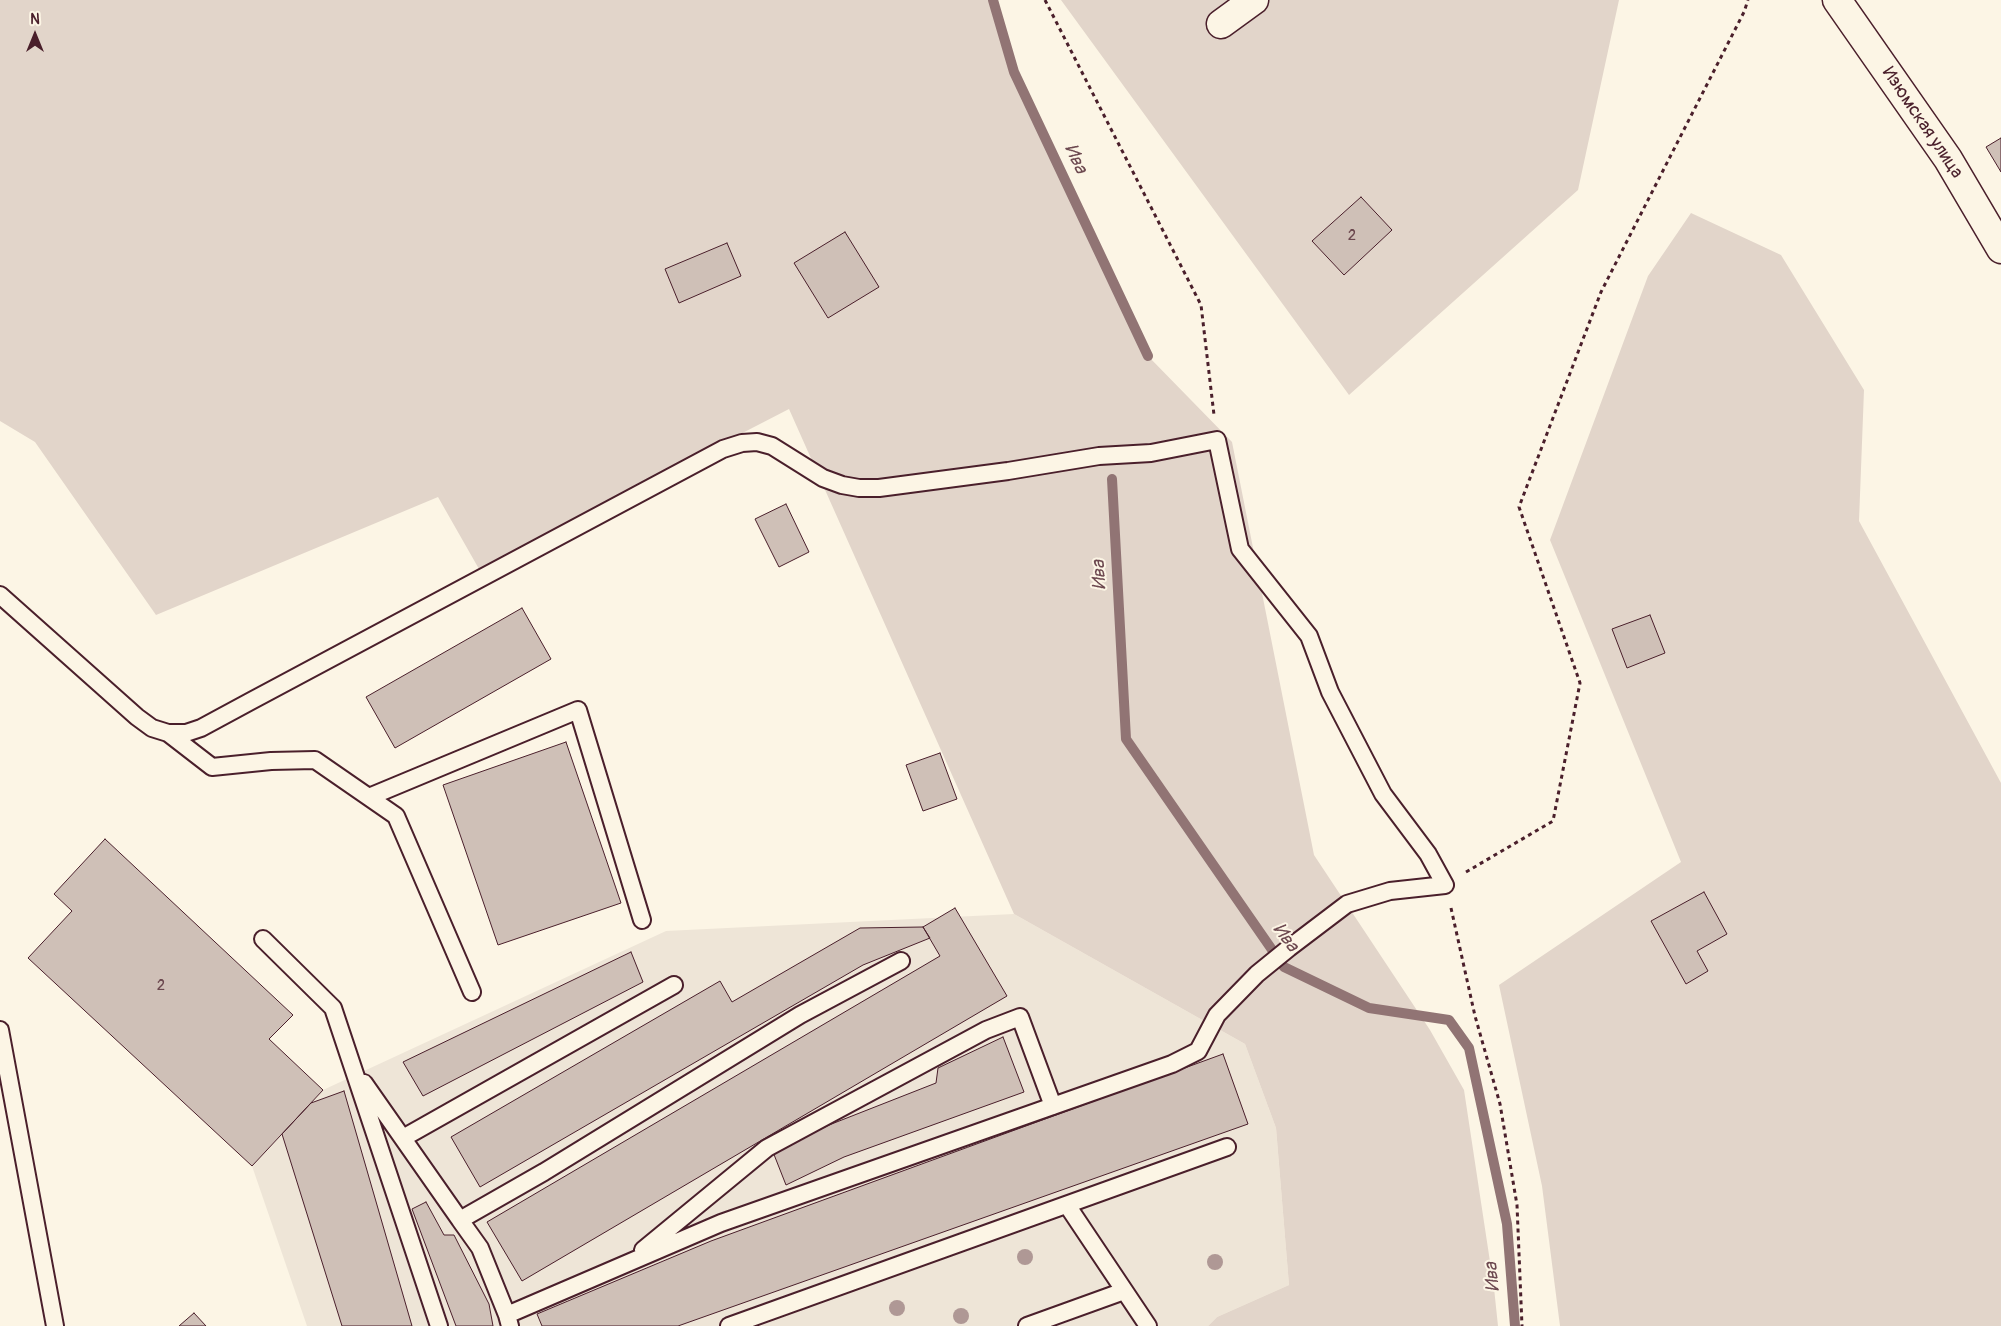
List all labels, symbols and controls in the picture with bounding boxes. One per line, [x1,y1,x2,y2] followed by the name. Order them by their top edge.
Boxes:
[10,10,60,60] north arrow
[30,11,40,28] text: N
[1877,63,1967,183] street label: Изюмская улица
[1058,141,1092,177] water label: Ива
[1348,227,1356,245] house number: 2
[1088,560,1112,590] water label: Ива
[1267,919,1303,957] water label: Ива
[157,977,165,995] house number: 2
[1480,1261,1506,1293] water label: Ива

